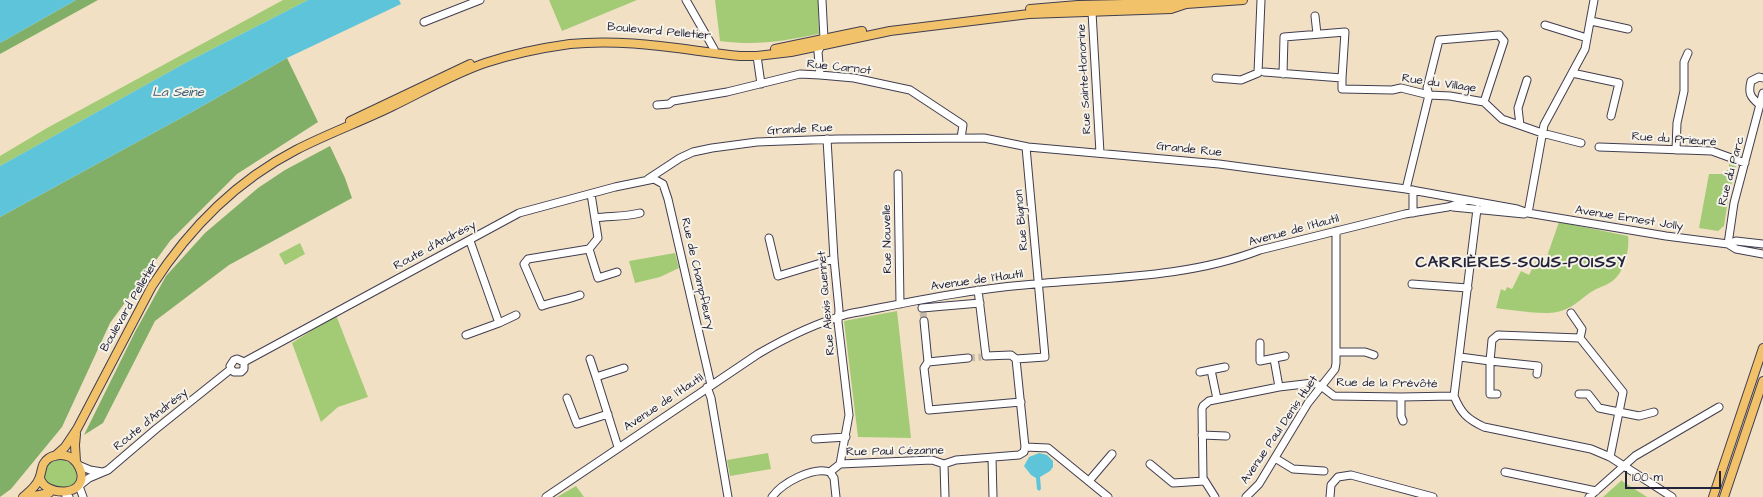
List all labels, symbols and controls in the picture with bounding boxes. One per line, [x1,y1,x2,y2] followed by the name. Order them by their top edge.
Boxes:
[607,20,711,44] street label: Boulevard Pelletier
[1075,24,1095,134] street label: Rue Sainte-Honorine
[806,57,872,79] street label: Rue Carnot
[1401,72,1477,96] street label: Rue du Village
[152,85,204,101] water label: La Seine
[767,121,833,139] street label: Grande Rue
[1631,130,1717,150] street label: Rue du Prieuré
[1716,135,1748,207] street label: Rue du Parc
[1156,139,1222,161] street label: Grande Rue
[1012,189,1032,251] street label: Rue Bignon
[1574,203,1684,235] street label: Avenue Ernest Jolly
[880,204,896,274] street label: Rue Nouvelle
[1247,212,1341,250] street label: Avenue de l'Hautil
[677,216,717,332] street label: Rue de Champfleury
[391,218,479,274] street label: Route d'Andrésy
[815,250,839,356] street label: Rue Alexis Quennet
[1415,254,1627,274] district label: CARRIÈRES-SOUS-POISSY
[98,257,162,355] street label: Boulevard Pelletier
[930,267,1024,295] street label: Avenue de l'Hautil
[621,371,707,435] street label: Avenue de l'Hautil
[1238,373,1322,487] street label: Avenue Paul Denis Huet
[1336,376,1438,392] street label: Rue de la Prévôté
[111,386,191,454] street label: Route d'Andrésy
[846,444,944,460] street label: Rue Paul Cézanne
[1627,463,1723,489] scale bar
[1632,469,1663,486] text: 100 m

